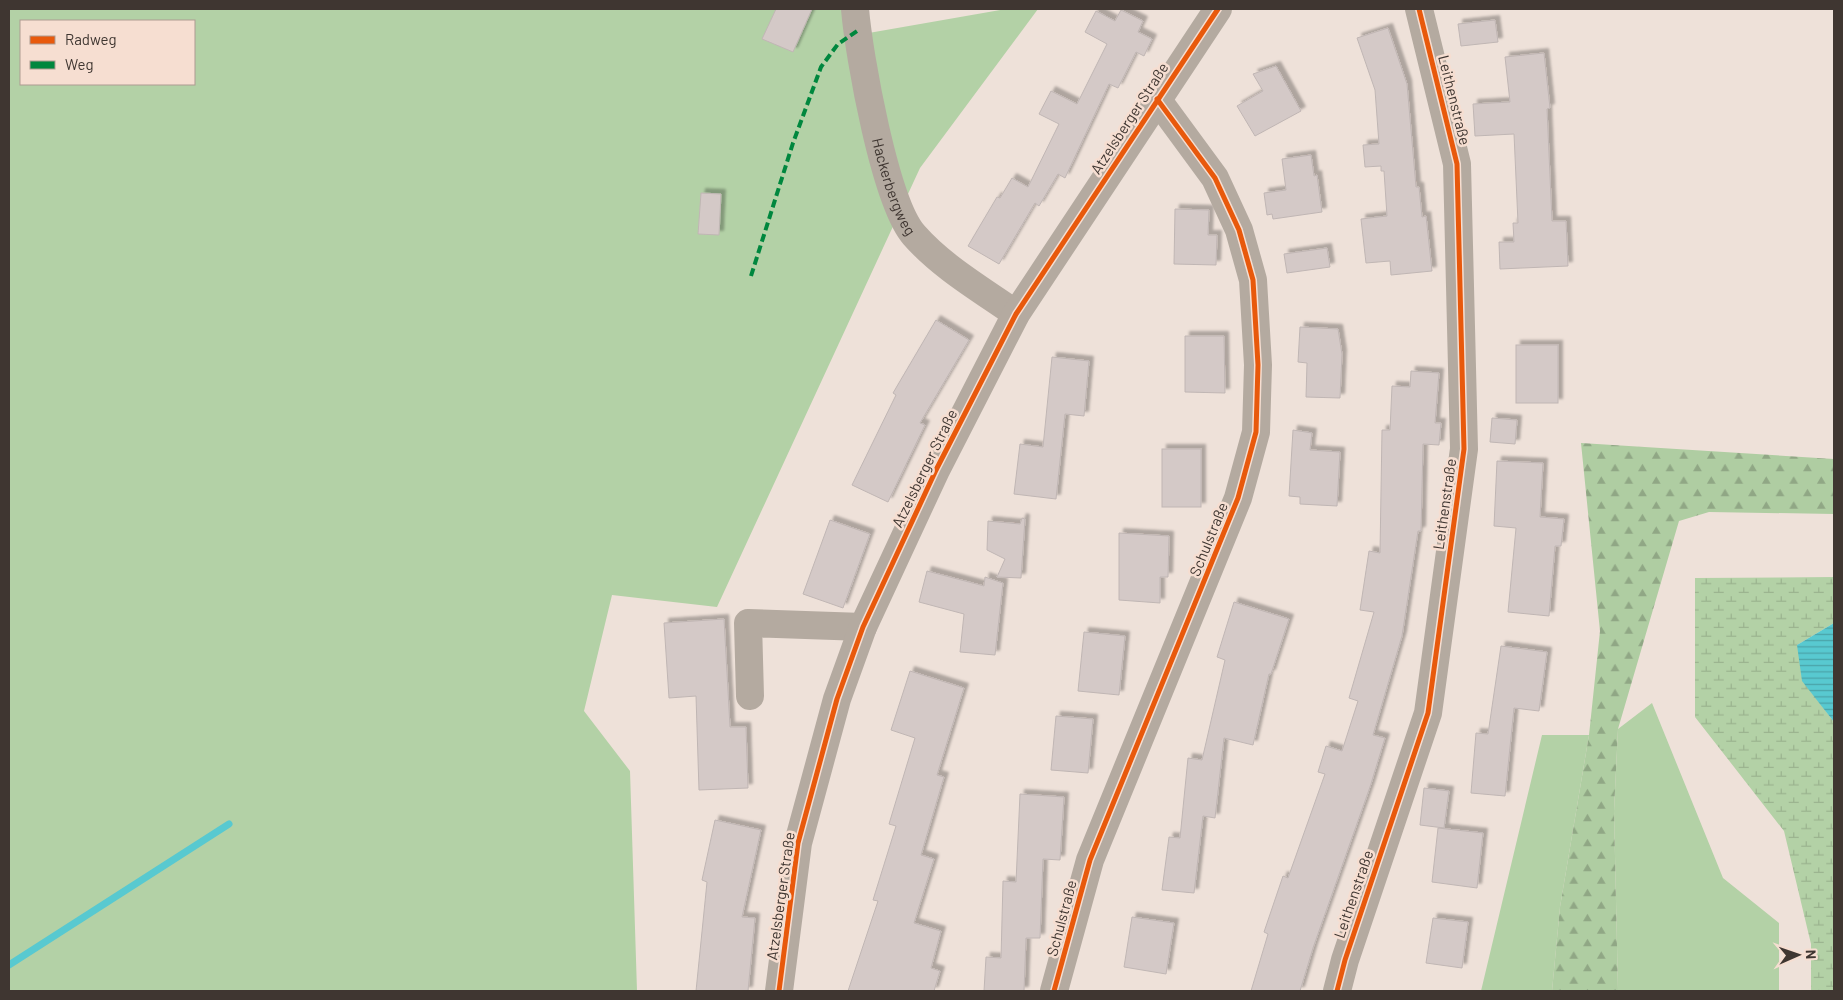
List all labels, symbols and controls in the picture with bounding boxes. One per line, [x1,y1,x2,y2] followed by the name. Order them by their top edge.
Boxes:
[20,20,195,85] legend
[65,30,117,48] text: Radweg
[1435,53,1475,147] street label: Leithenstraße
[65,55,93,73] text: Weg
[1086,59,1172,177] street label: Atzelsberger Straße
[869,136,920,239] street label: Hackerbergweg
[888,406,960,530] street label: Atzelsberger Straße
[1429,457,1459,551] street label: Leithenstraße
[1185,499,1231,579] street label: Schulstraße
[762,831,798,961] street label: Atzelsberger Straße
[1330,848,1376,940] street label: Leithenstraße
[1042,878,1080,958] street label: Schulstraße
[1773,930,1823,980] north arrow
[1803,950,1820,959] text: N

